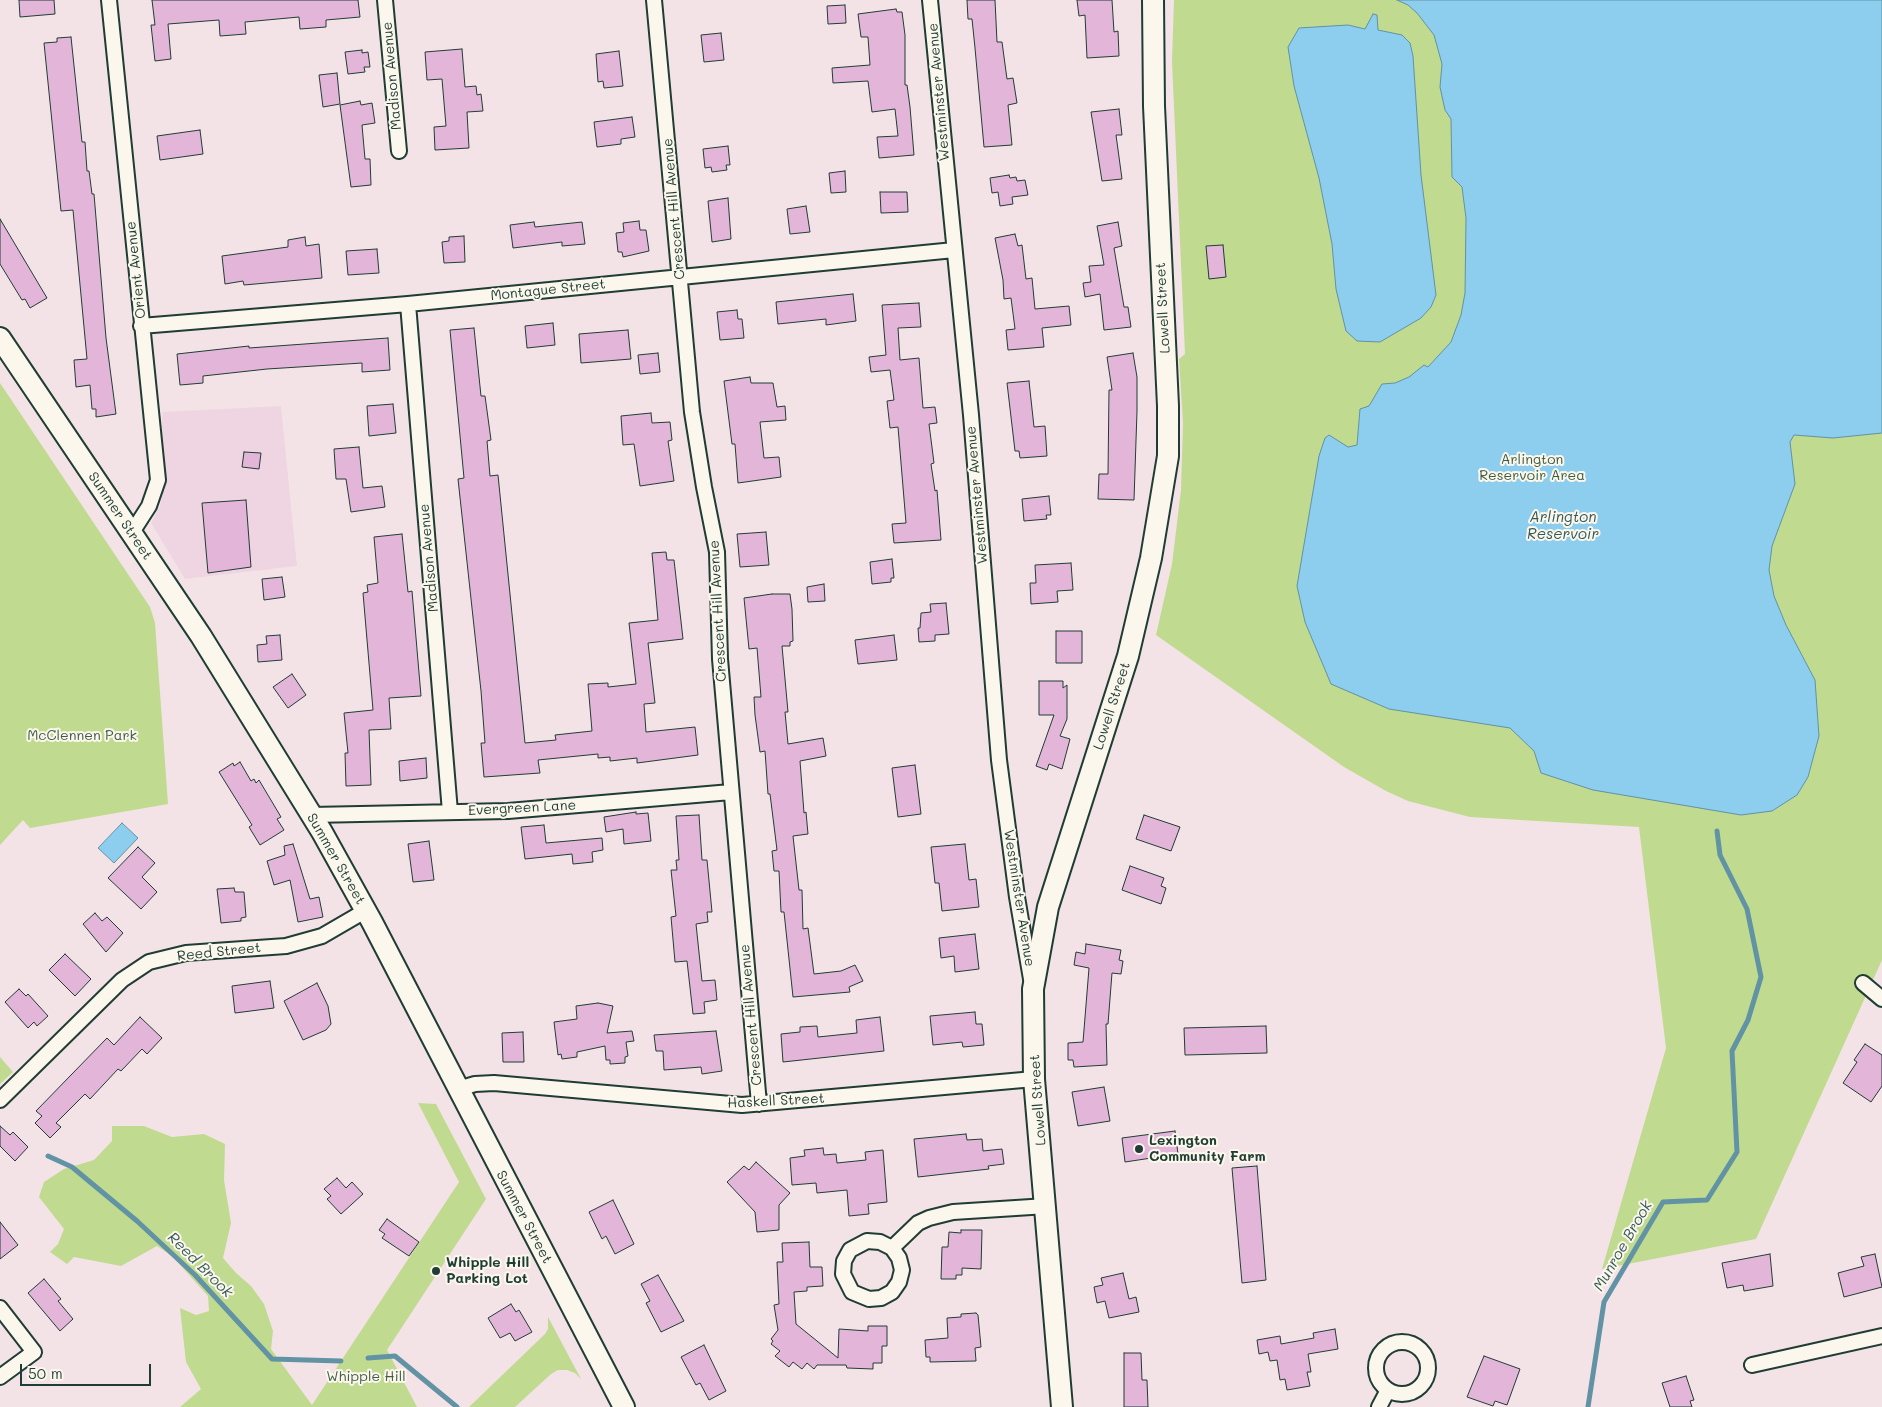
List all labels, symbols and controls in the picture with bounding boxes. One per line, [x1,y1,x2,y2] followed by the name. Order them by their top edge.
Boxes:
[379,21,405,131] street label: Madison Avenue
[925,22,953,162] street label: Westminster Avenue
[659,138,689,280] street label: Crescent Hill Avenue
[123,220,149,320] street label: Orient Avenue
[1152,262,1174,354] street label: Lowell Street
[490,276,606,304] street label: Montague Street
[963,425,991,565] street label: Westminster Avenue
[1479,452,1585,484] park label: Arlington Reservoir Area
[84,469,156,563] street label: Summer Street
[416,503,442,613] street label: Madison Avenue
[1527,508,1599,543] water label: Arlington Reservoir
[706,540,730,682] street label: Crescent Hill Avenue
[1090,660,1134,752] street label: Lowell Street
[27,728,137,744] park label: McClennen Park
[467,797,577,819] street label: Evergreen Lane
[303,810,369,908] street label: Summer Street
[1000,828,1038,968] street label: Westminster Avenue
[176,939,262,965] street label: Reed Street
[736,944,766,1086] street label: Crescent Hill Avenue
[1026,1054,1050,1146] street label: Lowell Street
[727,1090,825,1112] street label: Haskell Street
[1149,1133,1266,1166] place label: Lexington Community Farm
[1133,1143,1145,1155] marker: Lexington Community Farm
[493,1168,555,1266] street label: Summer Street
[1590,1198,1656,1294] water label: Munroe Brook
[164,1229,236,1301] water label: Reed Brook
[446,1255,529,1288] place label: Whipple Hill Parking Lot
[430,1265,442,1277] marker: Whipple Hill Parking Lot
[22,1354,154,1386] scale bar
[28,1363,63,1383] text: 50 m
[326,1369,406,1385] park label: Whipple Hill

